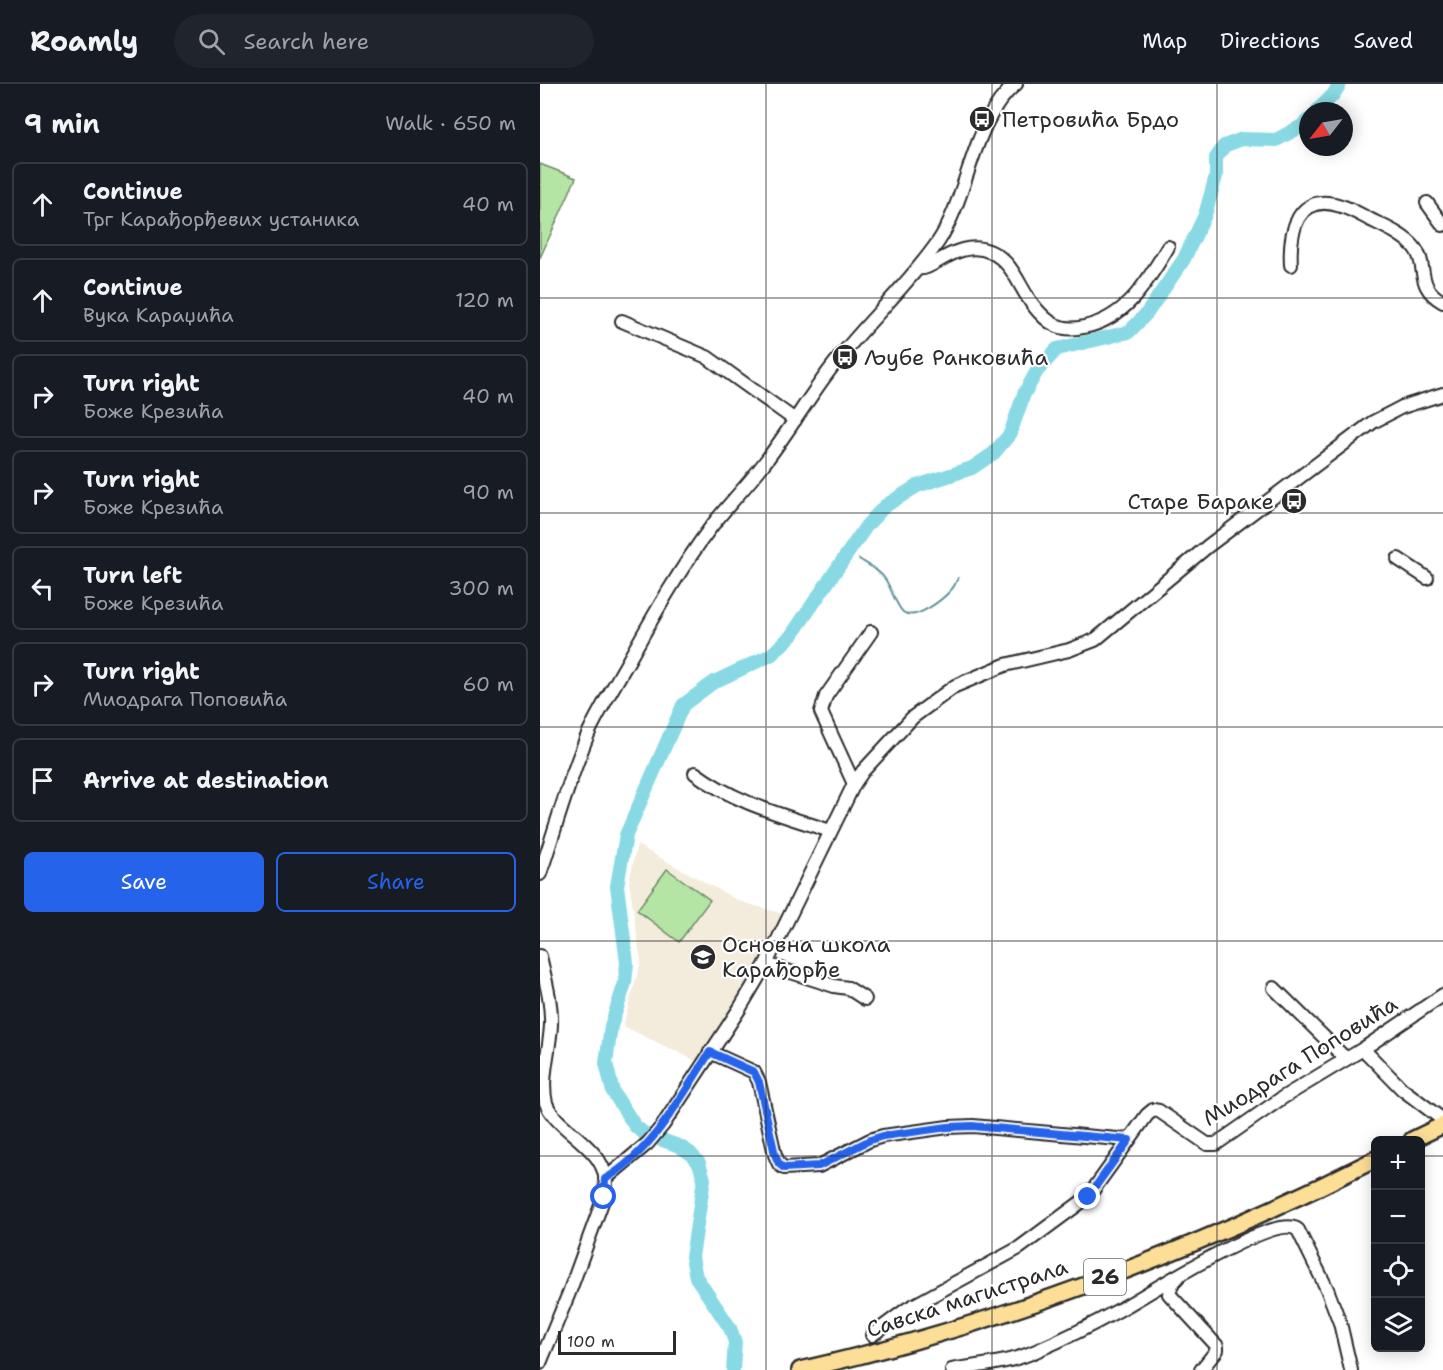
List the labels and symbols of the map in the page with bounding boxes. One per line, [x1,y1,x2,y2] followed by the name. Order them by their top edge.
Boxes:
[1299,102,1353,156] north arrow
[967,104,997,134] bus stop icon: Петровића Брдо
[1002,105,1179,134] place label: Петровића Брдо
[830,342,860,372] bus stop icon: Љубе Ранковића
[864,343,1048,372] place label: Љубе Ранковића
[1279,486,1309,516] bus stop icon: Старе Бараке
[1128,487,1274,516] place label: Старе Бараке
[722,930,891,984] place label: Основна школа Карађорђе
[688,942,718,972] school or university icon: Основна школа Карађорђе
[1197,989,1403,1133] street label: Миодрага Поповића
[590,1183,616,1209] route start
[1074,1183,1100,1209] route end
[863,1252,1072,1344] street label: Савска магистрала
[1084,1259,1126,1295] road number: 26
[558,1328,676,1356] scale bar

